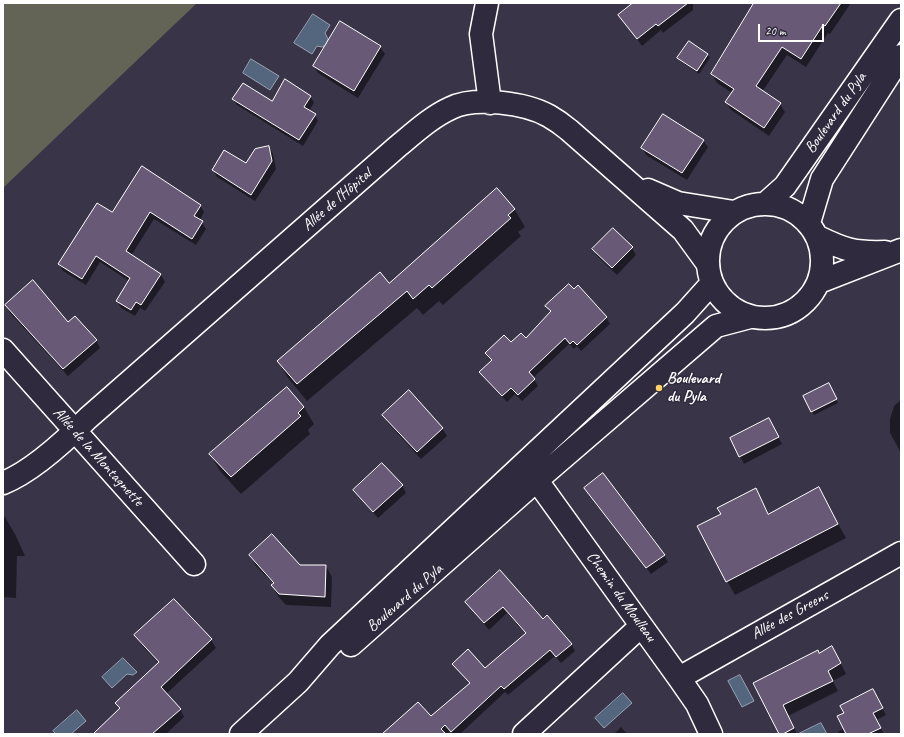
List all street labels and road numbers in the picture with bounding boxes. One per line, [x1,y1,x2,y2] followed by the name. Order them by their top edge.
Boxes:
[801,69,871,157] street label: Boulevard du Pyla
[298,165,376,235] street label: Allée de l’Hôpital
[49,404,147,510] street label: Allée de la Montagnette
[582,548,660,646] street label: Chemin du Moulleau
[363,560,447,636] street label: Boulevard du Pyla
[748,586,832,644] street label: Allée des Greens

